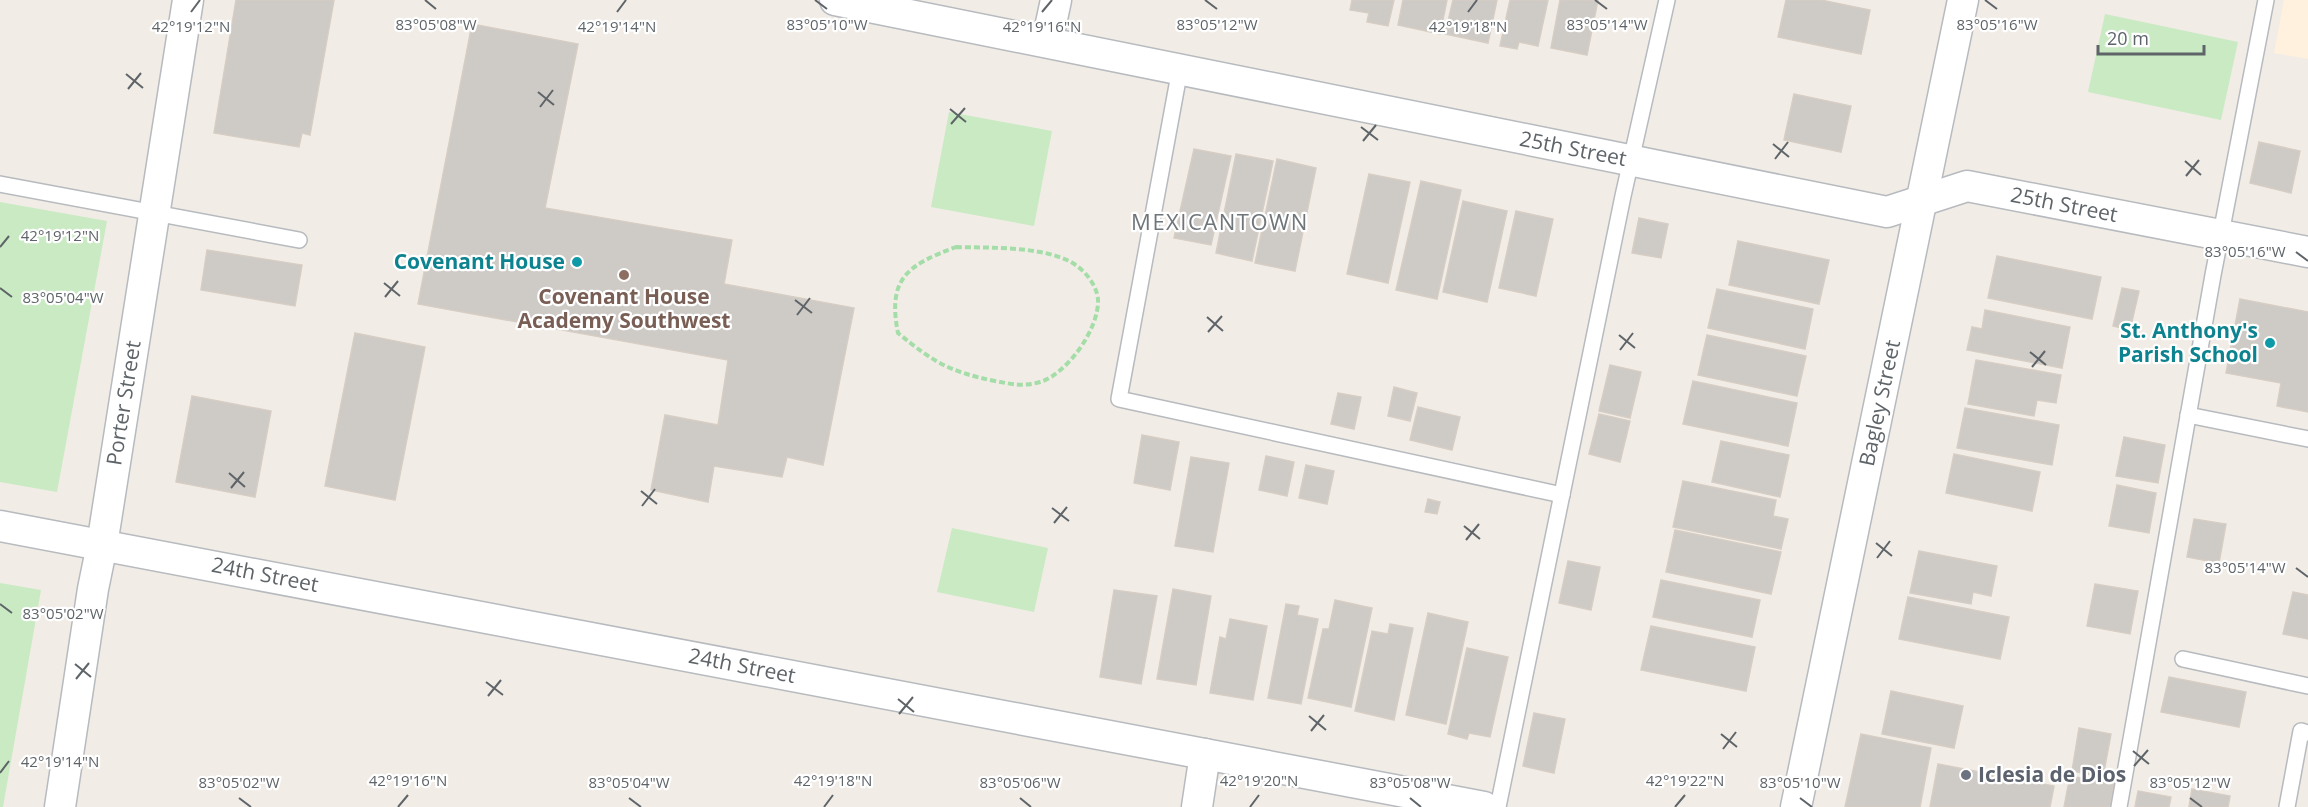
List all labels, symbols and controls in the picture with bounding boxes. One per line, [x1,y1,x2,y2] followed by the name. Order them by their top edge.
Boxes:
[396,14,477,34] text: 83°05'08"W
[787,14,868,34] text: 83°05'10"W
[1177,14,1258,34] text: 83°05'12"W
[1567,14,1648,34] text: 83°05'14"W
[1957,14,2038,34] text: 83°05'16"W
[152,16,230,36] text: 42°19'12"N
[578,16,656,36] text: 42°19'14"N
[1003,16,1081,36] text: 42°19'16"N
[1429,16,1507,36] text: 42°19'18"N
[2098,18,2204,56] scale bar
[2107,26,2149,50] text: 20 m
[1517,124,1629,172] street label: 25th Street
[2008,180,2120,228] street label: 25th Street
[1131,206,1309,236] district label: MEXICANTOWN
[21,225,99,245] text: 42°19'12"N
[2205,241,2286,261] text: 83°05'16"W
[394,247,565,275] place label: Covenant House
[570,255,584,269] marker: Covenant House
[617,268,631,282] marker: Covenant House Academy Southwest
[518,282,730,334] place label: Covenant House Academy Southwest
[23,287,104,307] text: 83°05'04"W
[2118,316,2258,368] place label: St. Anthony's Parish School
[2263,336,2277,350] marker: St. Anthony's Parish School
[1852,337,1906,468] street label: Bagley Street
[99,339,147,467] street label: Porter Street
[209,550,321,598] street label: 24th Street
[2205,557,2286,577] text: 83°05'14"W
[23,603,104,623] text: 83°05'02"W
[686,641,798,689] street label: 24th Street
[21,751,99,771] text: 42°19'14"N
[1978,760,2126,788] place label: Iclesia de Dios
[1959,768,1973,782] marker: Iclesia de Dios
[369,770,447,790] text: 42°19'16"N
[794,770,872,790] text: 42°19'18"N
[1220,770,1298,790] text: 42°19'20"N
[1646,770,1724,790] text: 42°19'22"N
[199,772,280,792] text: 83°05'02"W
[589,772,670,792] text: 83°05'04"W
[980,772,1061,792] text: 83°05'06"W
[1370,772,1451,792] text: 83°05'08"W
[1760,772,1841,792] text: 83°05'10"W
[2150,772,2231,792] text: 83°05'12"W

